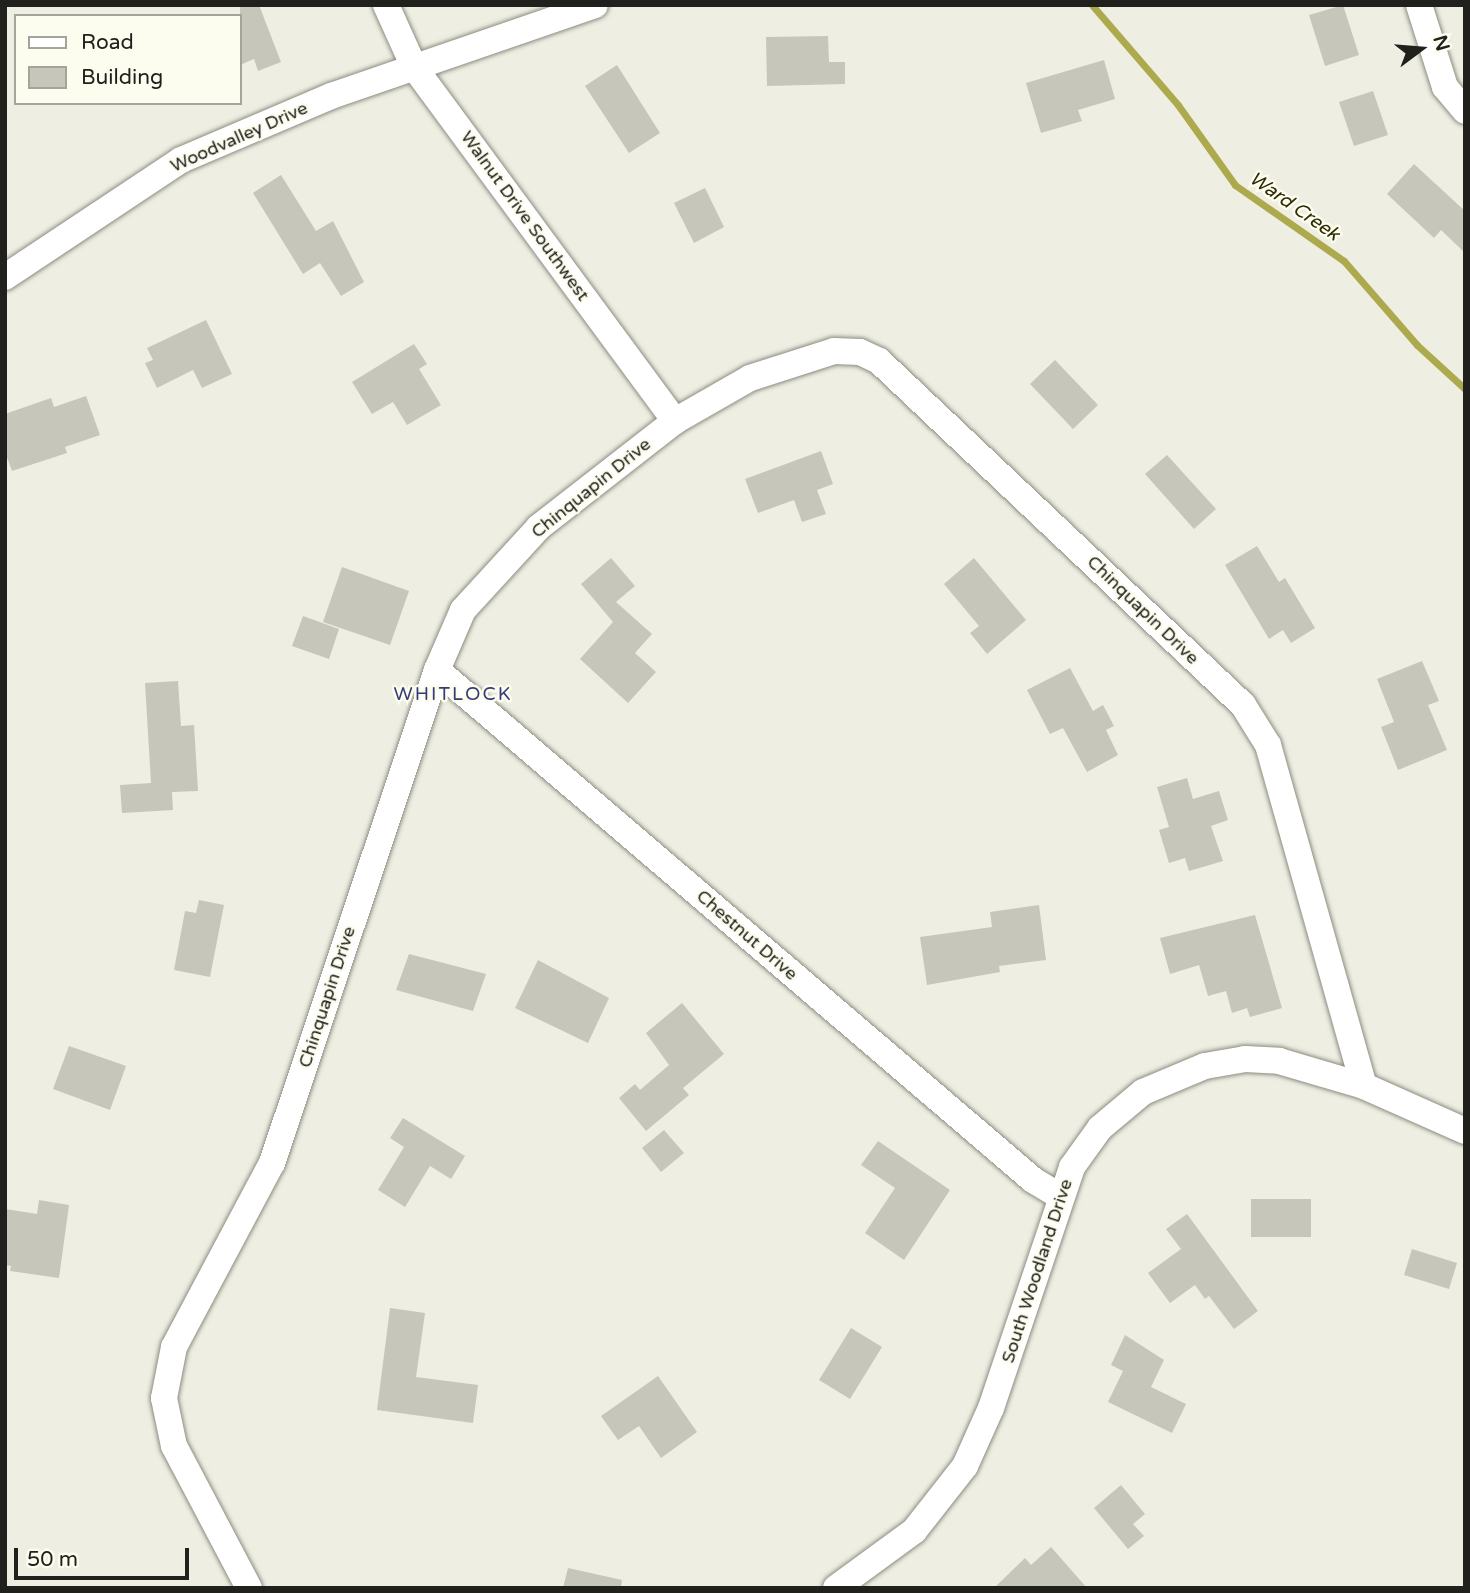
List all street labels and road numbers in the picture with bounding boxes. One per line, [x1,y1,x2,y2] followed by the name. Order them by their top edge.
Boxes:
[167,97,311,177] street label: Woodvalley Drive
[456,127,594,305] street label: Walnut Drive Southwest
[527,433,655,543] street label: Chinquapin Drive
[1083,551,1203,669] street label: Chinquapin Drive
[692,885,802,985] street label: Chestnut Drive
[294,924,360,1070] street label: Chinquapin Drive
[997,1176,1077,1366] street label: South Woodland Drive

